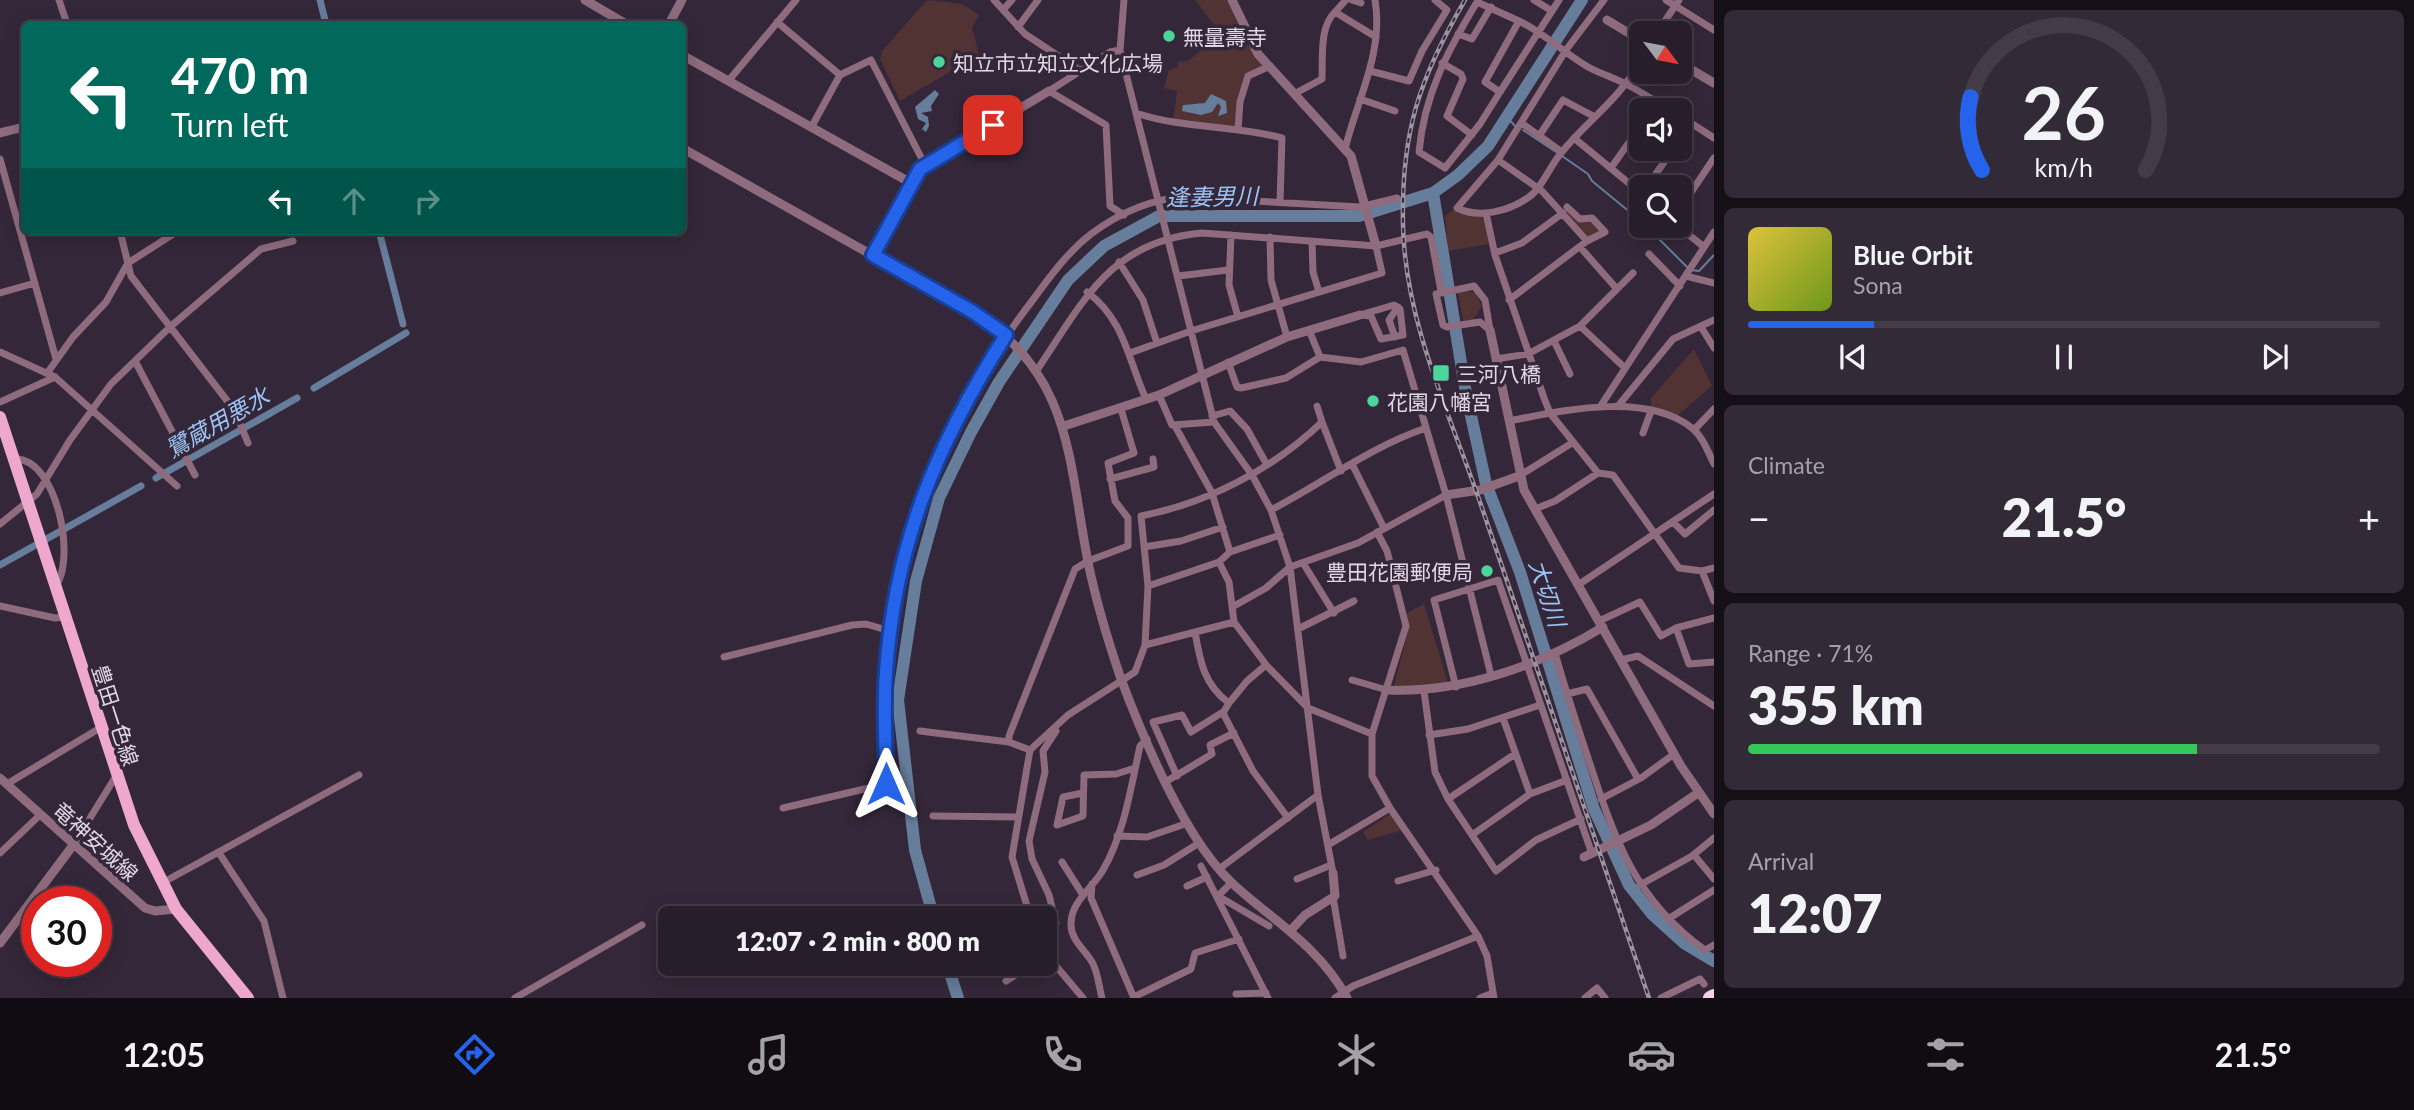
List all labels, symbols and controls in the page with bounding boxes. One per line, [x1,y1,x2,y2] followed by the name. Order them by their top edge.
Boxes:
[1629,21,1692,84] north arrow
[1629,21,1692,238] map controls
[1183,24,1267,49] place label: 無量壽寺
[1161,28,1177,44] marker: 無量壽寺
[171,46,309,104] text: 470 m
[56,49,147,140] icon: left
[953,50,1163,75] place label: 知立市立知立文化広場
[931,54,947,70] marker: 知立市立知立文化広場
[2022,68,2106,156] text: 26
[963,95,1023,155] pin
[1629,98,1692,161] button: sound
[171,105,288,144] text: Turn left
[974,106,1012,144] icon: arrive
[2035,152,2093,182] text: km/h
[1629,175,1692,238] button: search
[1166,181,1261,211] water label: 逢妻男川
[262,182,300,220] icon: left
[335,182,373,220] icon: ahead
[408,182,446,220] icon: right
[1853,239,1973,271] text: Blue Orbit
[1853,271,1903,299] text: Sona
[1834,338,1872,376] icon: previous
[2045,338,2083,376] icon: pause
[2256,338,2294,376] icon: next
[1457,361,1541,386] place label: 三河八橋
[1431,363,1451,383] marker: 三河八橋
[160,380,276,463] water label: 鷺蔵用悪水
[1387,389,1492,414] place label: 花園八幡宮
[1365,393,1381,409] marker: 花園八幡宮
[1748,451,1825,479] text: Climate
[2002,486,2126,548] text: 21.5°
[1748,495,1770,541] text: −
[2358,495,2380,541] text: +
[1524,556,1573,633] water label: 大切川
[1326,559,1473,584] place label: 豊田花園郵便局
[1479,563,1495,579] marker: 豊田花園郵便局
[1748,639,1873,667] text: Range · 71%
[88,661,144,769] street label: 豊田一色線
[1748,674,1924,736] text: 355 km
[849,747,923,821] position arrow
[49,797,143,885] street label: 竜神安城線
[1748,847,1814,875] text: Arrival
[1748,882,1882,944] text: 12:07
[21,886,112,977] speed limit sign: 30
[735,925,980,957] text: 12:07 · 2 min · 800 m
[450,1030,499,1079] icon: directions
[744,1030,793,1079] icon: music
[1038,1030,1087,1079] icon: phone
[1332,1030,1381,1079] icon: climate
[1627,1030,1676,1079] icon: car
[1921,1030,1970,1079] icon: filters
[123,1035,205,1074] text: 12:05
[2215,1035,2291,1074] text: 21.5°

